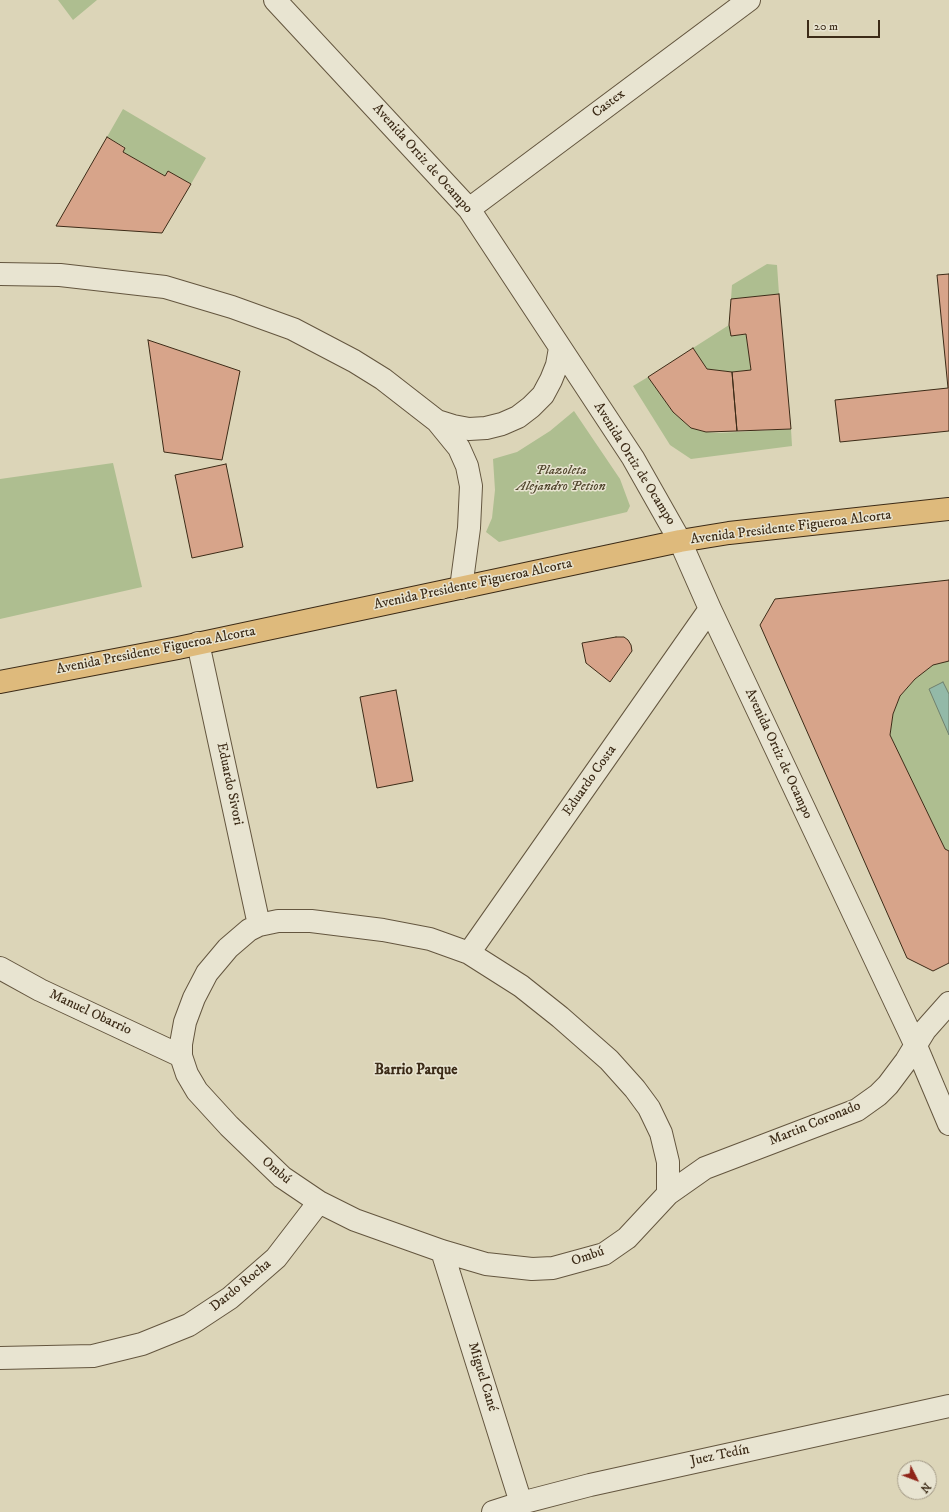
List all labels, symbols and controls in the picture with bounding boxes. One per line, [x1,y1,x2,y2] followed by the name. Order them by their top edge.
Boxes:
[809,12,882,38] scale bar
[814,19,838,34] text: 20 m
[589,86,629,122] street label: Castex
[368,101,476,217] street label: Avenida Ortiz de Ocampo
[589,399,679,529] street label: Avenida Ortiz de Ocampo
[516,463,606,496] park label: Plazoleta Alejandro Petion
[690,507,892,549] street label: Avenida Presidente Figueroa Alcorta
[372,556,574,614] street label: Avenida Presidente Figueroa Alcorta
[55,623,257,679] street label: Avenida Presidente Figueroa Alcorta
[740,686,816,822] street label: Avenida Ortiz de Ocampo
[212,741,246,827] street label: Eduardo Sivori
[559,742,621,820] street label: Eduardo Costa
[46,987,134,1039] street label: Manuel Obarrio
[375,1062,457,1080] district label: Barrio Parque
[767,1098,863,1150] street label: Martin Coronado
[258,1154,294,1188] street label: Ombú
[569,1244,607,1270] street label: Ombú
[207,1256,275,1316] street label: Dardo Rocha
[464,1340,500,1414] street label: Miguel Cané
[689,1442,751,1470] street label: Juez Tedín
[897,1460,937,1500] north arrow
[917,1479,933,1495] text: N

